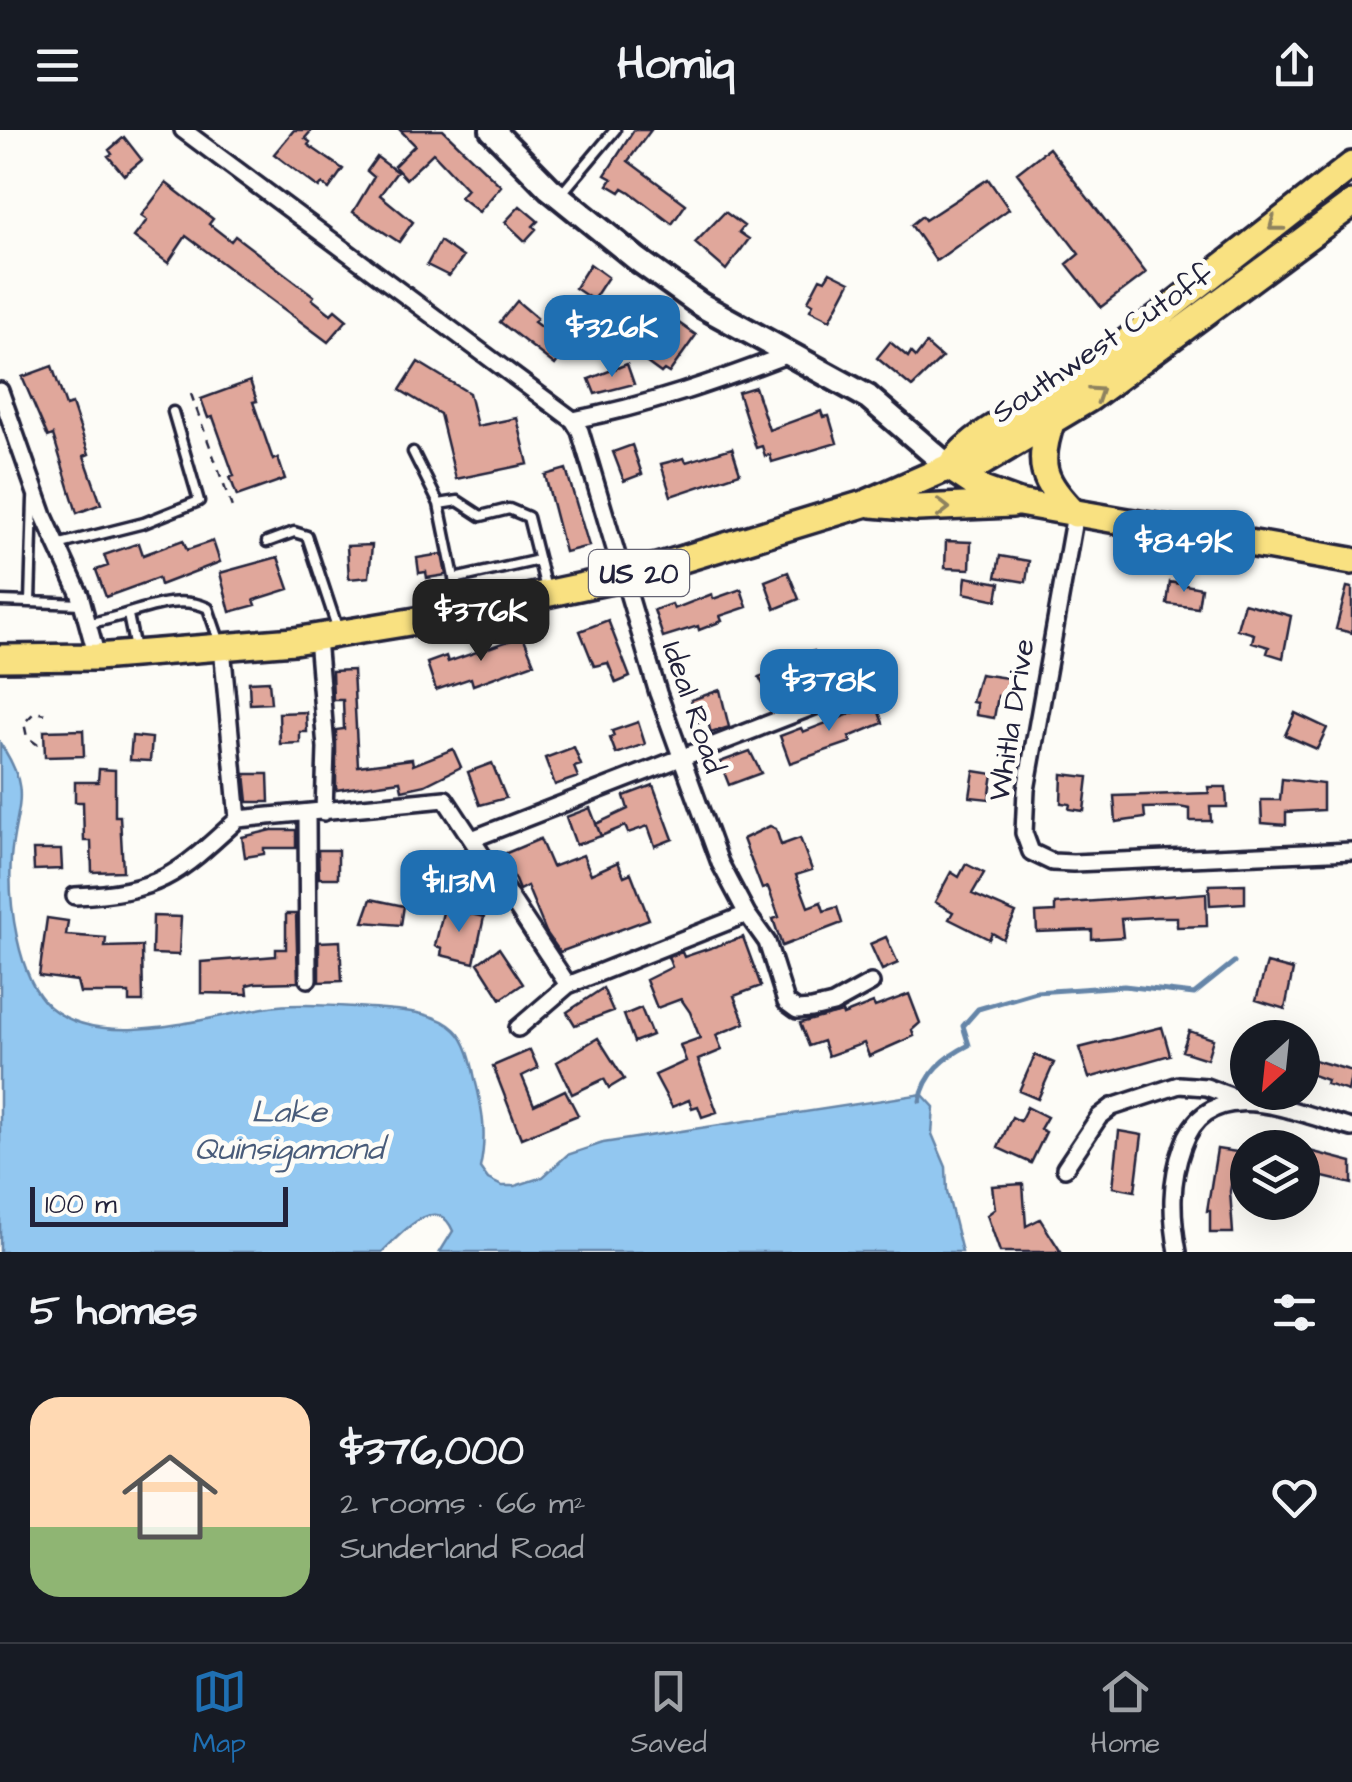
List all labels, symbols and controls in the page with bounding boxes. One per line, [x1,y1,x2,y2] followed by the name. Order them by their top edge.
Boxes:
[617,34,735,96] text: Homiq
[30,38,85,93] icon: menu
[1267,38,1322,93] icon: share
[1269,213,1287,231] one-way arrow
[983,254,1222,434] street label: Southwest Cutoff
[542,295,682,380] pin: $326K
[566,305,658,350] text: $326K
[1086,387,1104,406] one-way arrow
[936,497,952,519] one-way arrow
[1114,510,1254,595] pin: $849K
[1135,520,1233,565] text: $849K
[589,550,689,596] road number: US 20
[411,579,551,664] pin: $376K
[434,589,528,634] text: $376K
[651,636,735,779] street label: Ideal Road
[978,636,1046,804] street label: Whitla Drive
[759,649,899,734] pin: $378K
[782,659,876,704] text: $378K
[378,850,540,935] pin: $1.13M
[422,860,496,905] text: $1.13M
[1230,1020,1320,1110] north arrow
[1230,1020,1320,1220] map controls
[195,1090,389,1173] water label: Lake Quinsigamond
[1230,1130,1320,1220] button: layers
[30,1182,288,1226] scale bar
[45,1185,117,1224] text: 100 m
[30,1283,197,1341] text: 5 homes
[1267,1285,1322,1340] icon: filters
[340,1423,524,1481] text: $376,000
[110,1437,230,1557] icon: home
[1267,1470,1322,1525] icon: heart
[340,1481,586,1526] text: 2 rooms · 66 m²
[340,1526,584,1571] text: Sunderland Road
[192,1664,247,1763] tab: Map
[631,1664,707,1763] tab: Saved
[1090,1664,1160,1763] tab: Home

